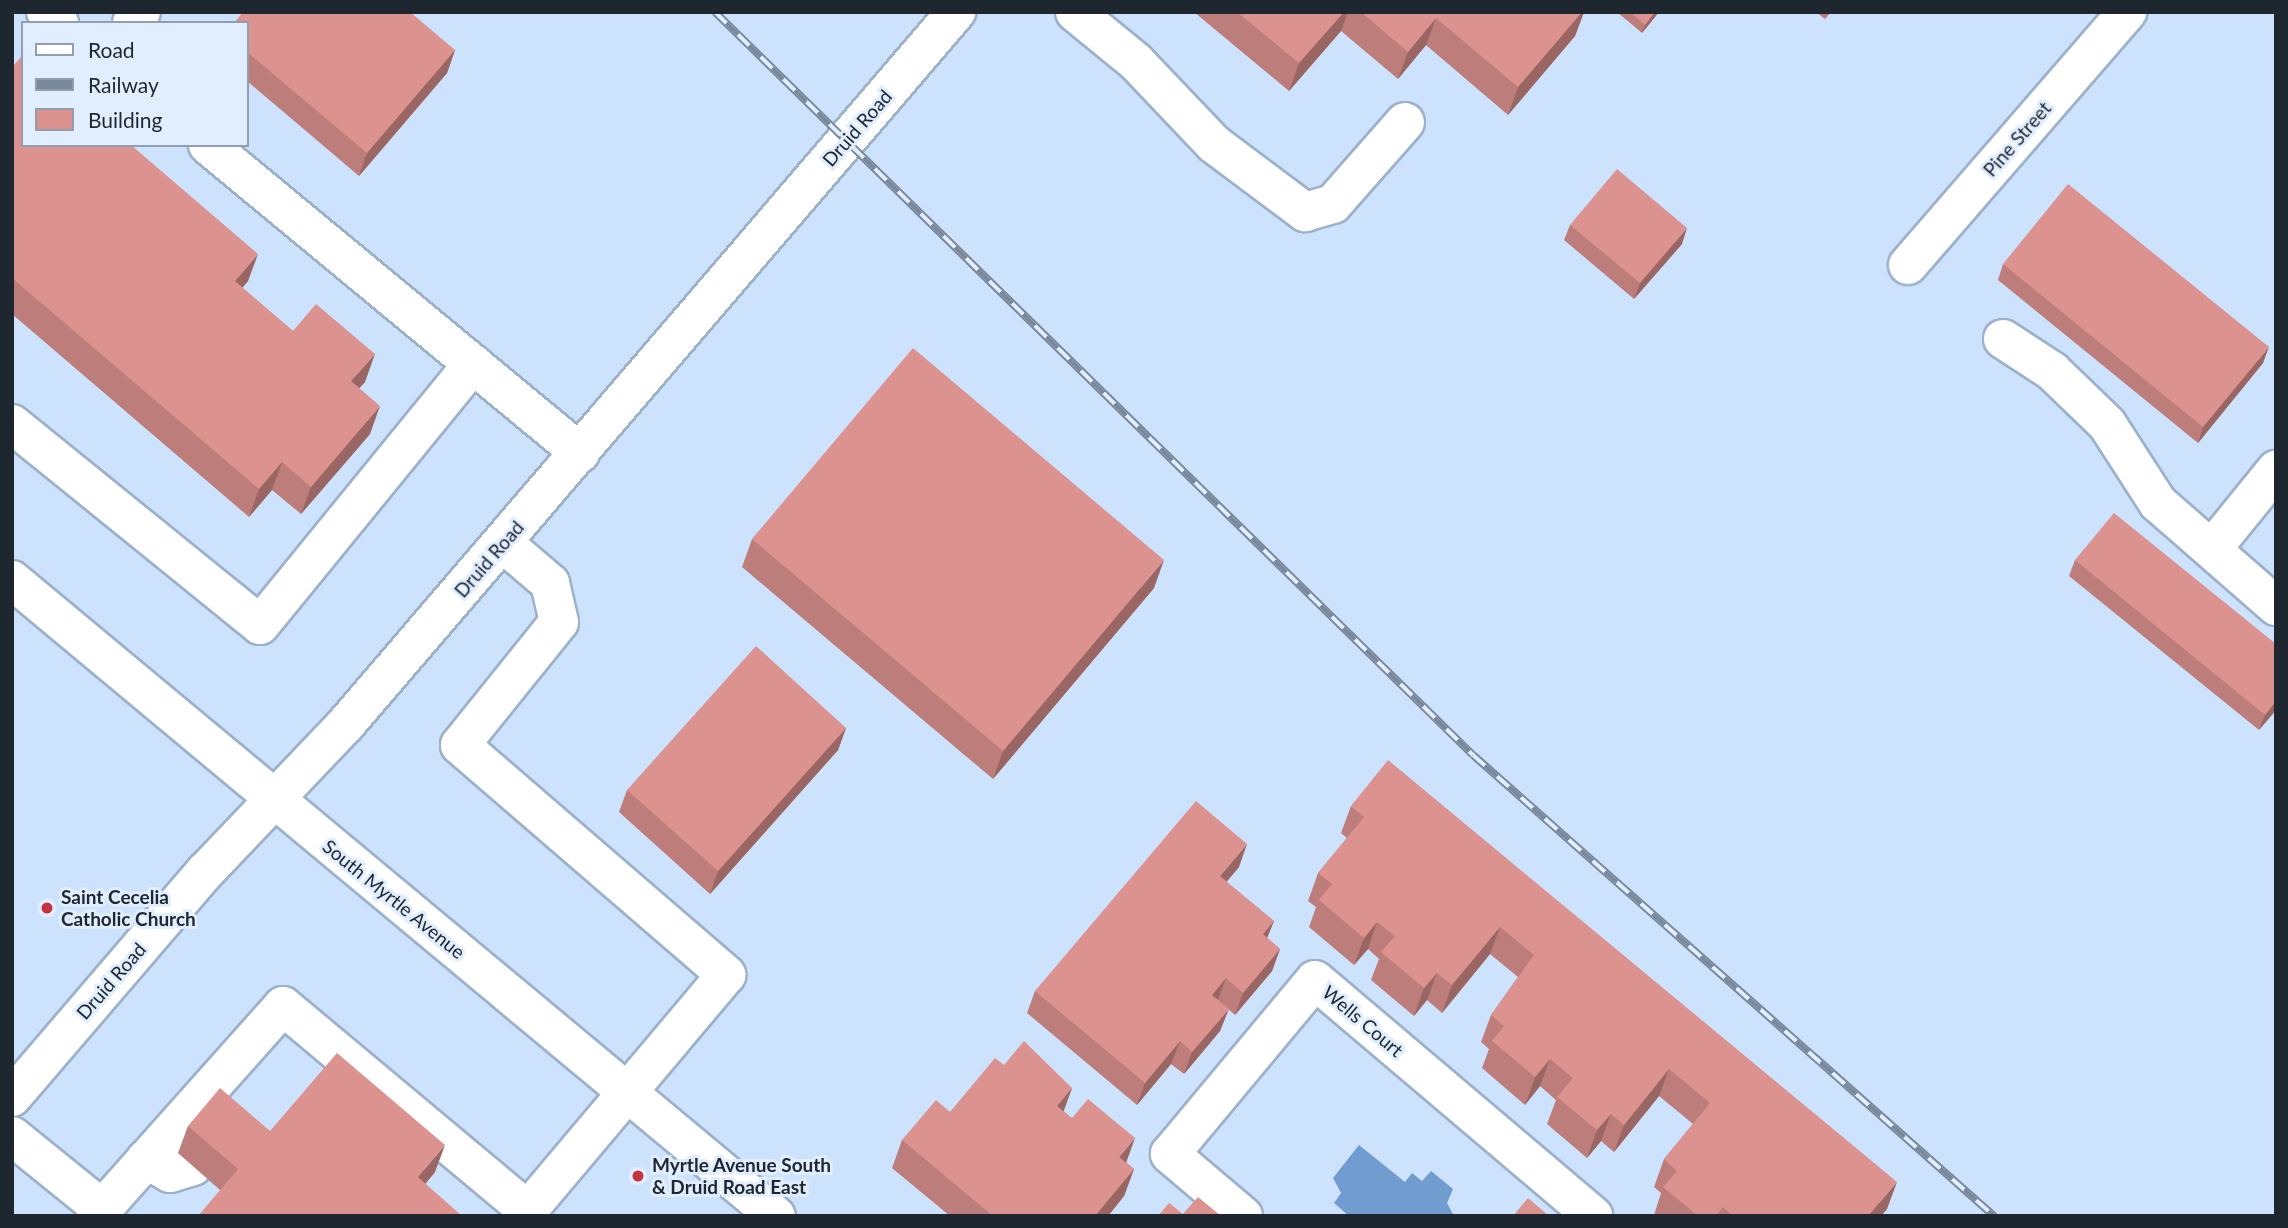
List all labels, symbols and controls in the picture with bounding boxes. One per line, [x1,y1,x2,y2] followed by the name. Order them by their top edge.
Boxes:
[21,21,248,147] legend
[88,37,135,62] text: Road
[88,72,159,97] text: Railway
[818,85,896,171] street label: Druid Road
[1978,97,2056,181] street label: Pine Street
[88,107,163,132] text: Building
[450,516,528,602] street label: Druid Road
[318,834,470,964] street label: South Myrtle Avenue
[61,886,196,930] place label: Saint Cecelia Catholic Church
[39,900,55,916] marker: Saint Cecelia Catholic Church
[72,938,150,1024] street label: Druid Road
[1318,981,1408,1061] street label: Wells Court
[652,1154,832,1198] place label: Myrtle Avenue South & Druid Road East
[630,1168,646,1184] marker: Myrtle Avenue South & Druid Road East

